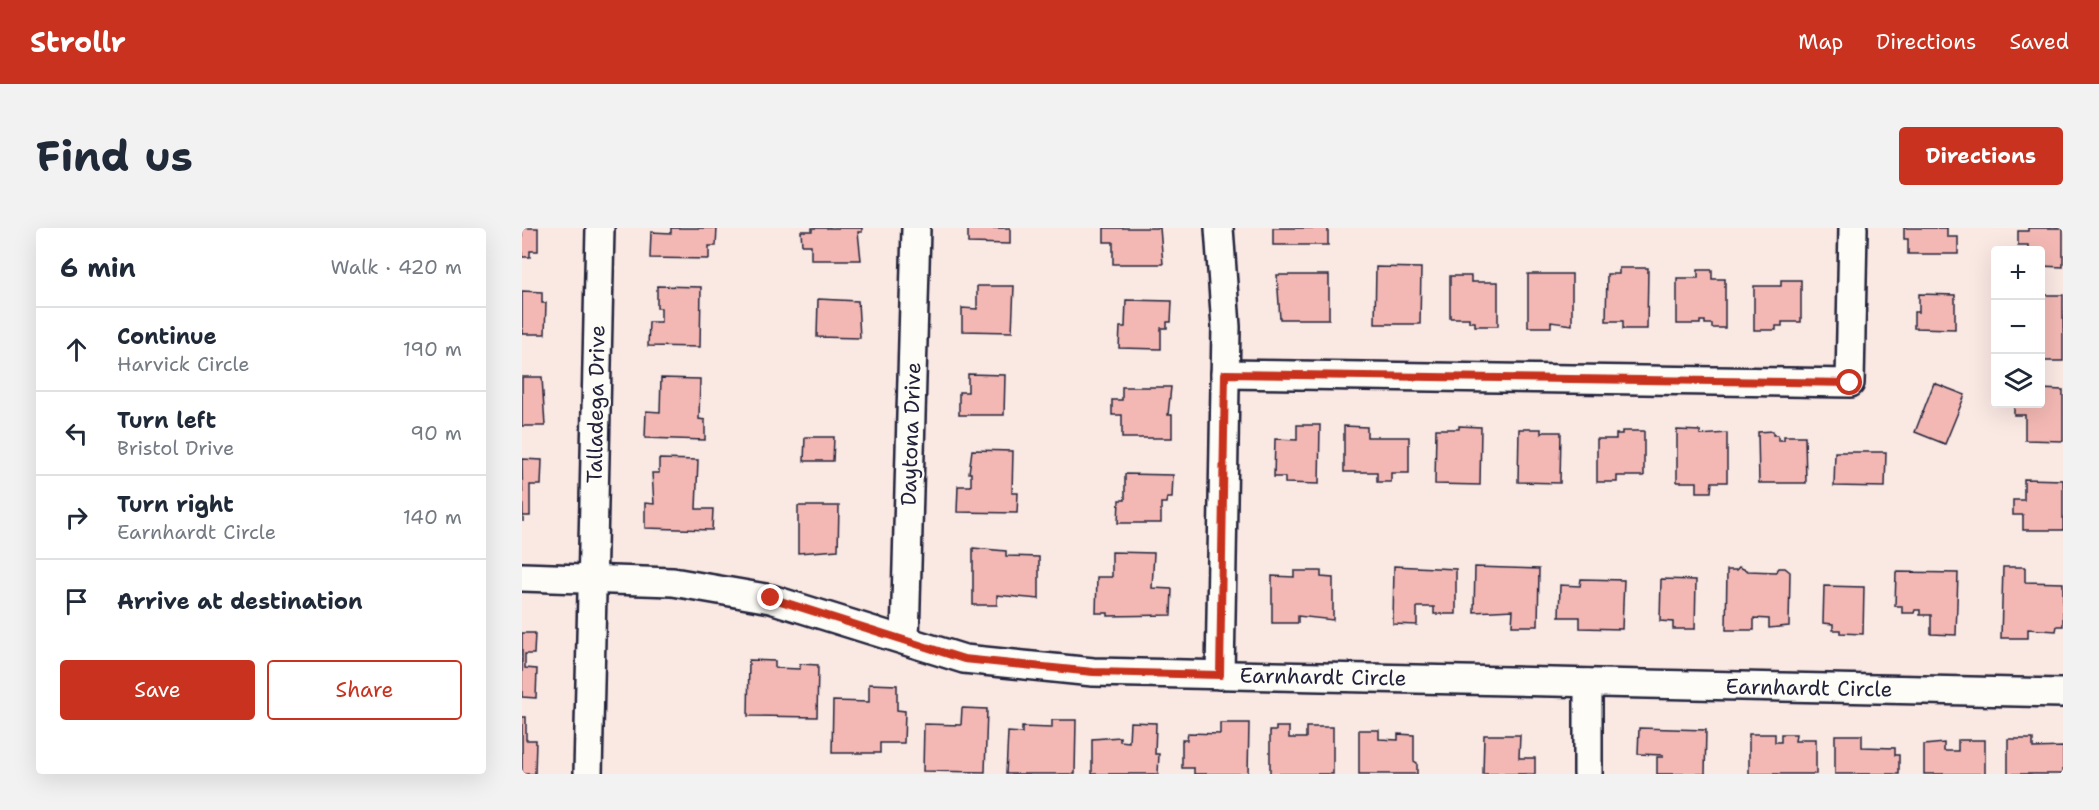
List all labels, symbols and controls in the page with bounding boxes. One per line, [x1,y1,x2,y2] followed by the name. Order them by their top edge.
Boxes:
[30,23,126,61] text: Strollr
[1798,28,1843,56] text: Map
[1876,28,1976,56] text: Directions
[2009,28,2069,56] text: Saved
[1899,127,2063,185] button: Directions
[36,128,193,184] text: Find us
[1991,246,2045,408] map controls
[1991,246,2045,300] button: +
[60,250,136,285] text: 6 min
[330,254,462,280] text: Walk · 420 m
[1991,300,2045,354] button: −
[117,322,217,351] text: Continue
[581,325,611,483] street label: Talladega Drive
[60,333,93,366] icon: ahead
[403,336,462,362] text: 190 m
[117,351,250,377] text: Harvick Circle
[1991,354,2045,408] button: layers
[895,362,927,506] street label: Daytona Drive
[1836,369,1862,395] route start
[117,406,216,435] text: Turn left
[60,417,93,450] icon: left
[410,420,462,446] text: 90 m
[117,435,234,461] text: Bristol Drive
[117,490,234,519] text: Turn right
[60,501,93,534] icon: right
[403,504,462,530] text: 140 m
[117,519,276,545] text: Earnhardt Circle
[757,584,783,610] route end
[60,585,93,618] icon: arrive
[117,587,363,616] text: Arrive at destination
[60,660,255,720] button: Save
[267,660,462,720] button: Share
[1239,662,1407,692] street label: Earnhardt Circle
[1725,673,1893,703] street label: Earnhardt Circle

